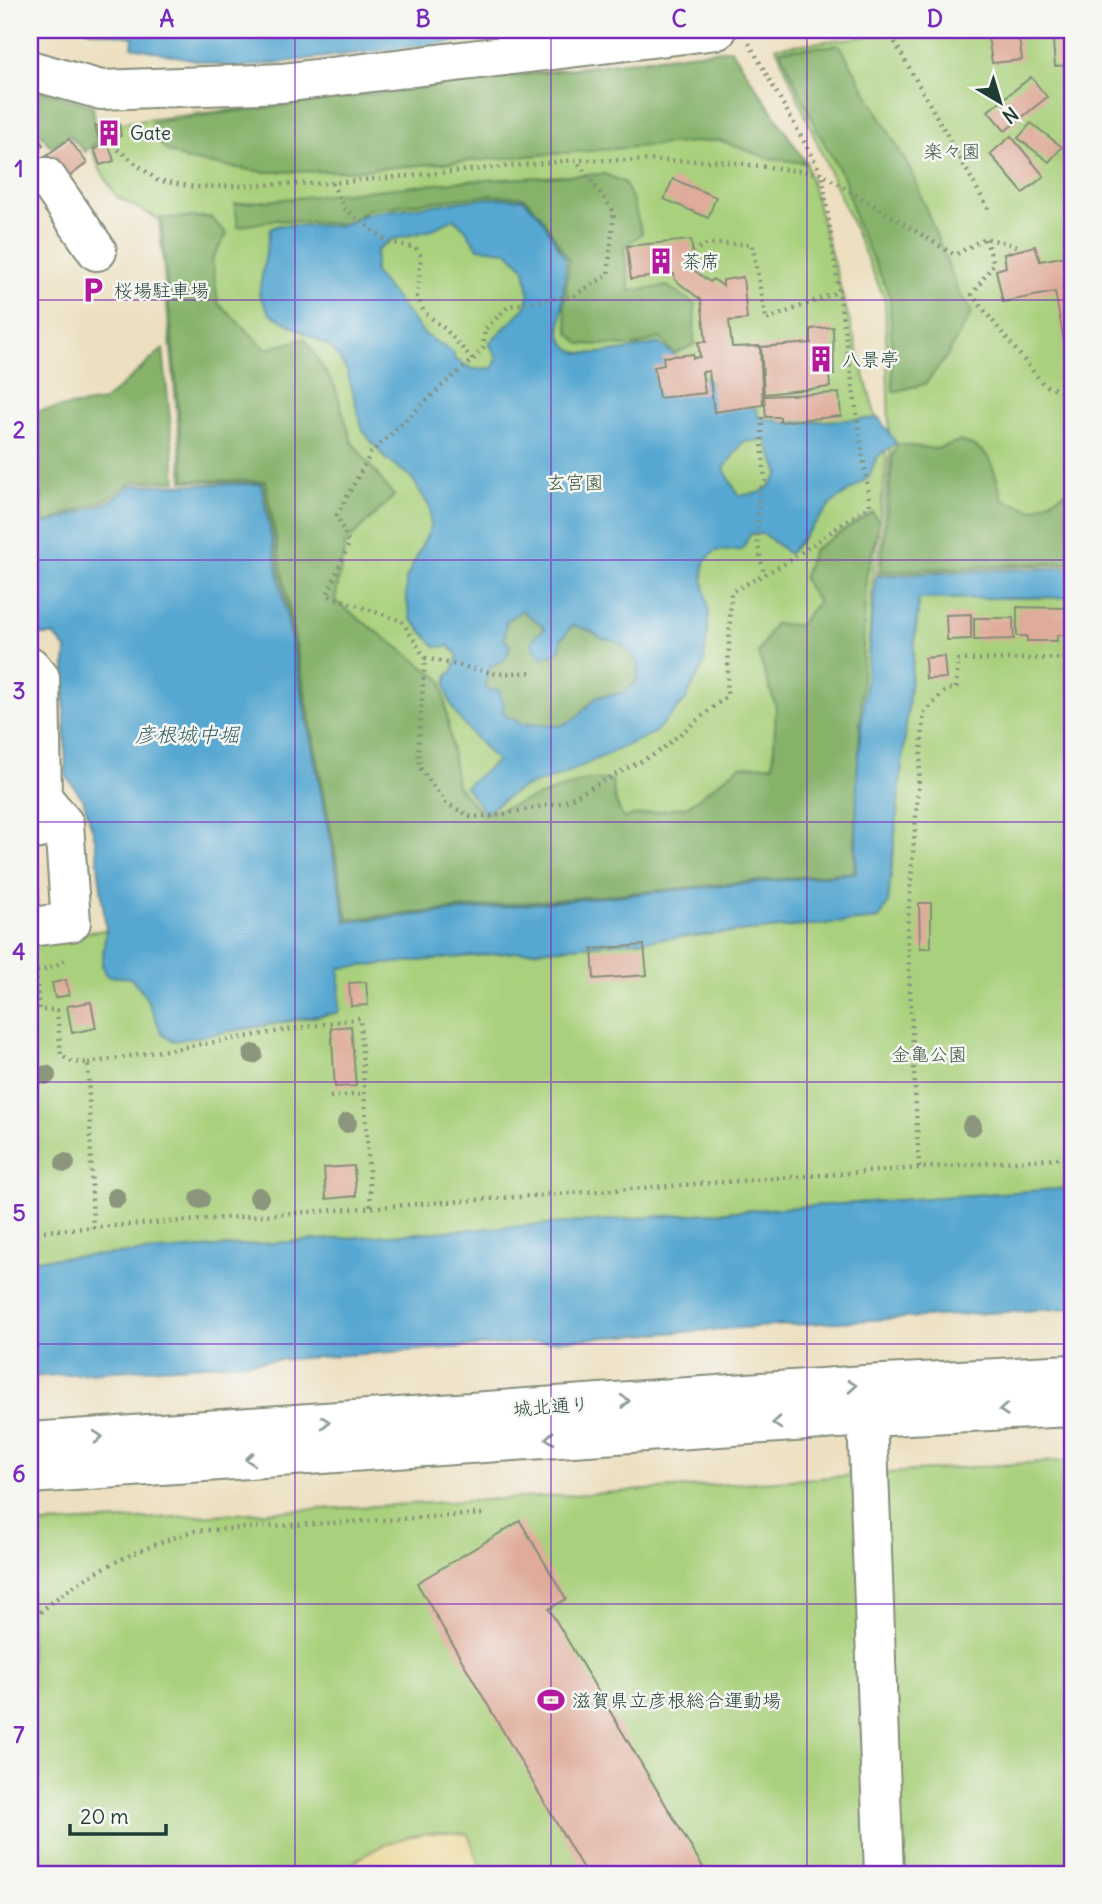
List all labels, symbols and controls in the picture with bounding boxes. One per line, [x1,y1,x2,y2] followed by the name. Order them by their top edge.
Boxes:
[160,4,175,33] text: A
[415,4,431,33] text: B
[671,4,687,33] text: C
[927,4,943,33] text: D
[965,66,1036,136] north arrow
[998,102,1023,129] text: N
[94,118,124,148] building icon: Gate
[130,121,171,145] place label: Gate
[923,139,981,163] park label: 楽々園
[14,154,24,183] text: 1
[646,246,676,276] building icon: 茶席
[682,249,720,273] place label: 茶席
[78,275,108,305] parking icon: 桜場駐車場
[114,278,209,302] place label: 桜場駐車場
[806,344,836,374] building icon: 八景亭
[842,347,899,371] place label: 八景亭
[13,415,26,444] text: 2
[546,470,604,494] park label: 玄宮園
[12,676,26,705] text: 3
[135,721,241,748] water label: 彦根城中堀
[12,937,26,966] text: 4
[891,1042,967,1066] park label: 金亀公園
[12,1198,26,1227] text: 5
[847,1379,858,1394] one-way arrow
[512,1391,590,1421] street label: 城北通り
[620,1394,631,1409] one-way arrow
[998,1403,1009,1418] one-way arrow
[320,1414,331,1429] one-way arrow
[771,1415,782,1430] one-way arrow
[93,1430,104,1445] one-way arrow
[544,1430,555,1445] one-way arrow
[244,1451,255,1466] one-way arrow
[12,1459,26,1488] text: 6
[536,1685,566,1715] sports icon: 滋賀県立彦根総合運動場
[572,1688,781,1712] place label: 滋賀県立彦根総合運動場
[13,1720,25,1749] text: 7
[70,1792,166,1836] scale bar
[80,1803,129,1830] text: 20 m

